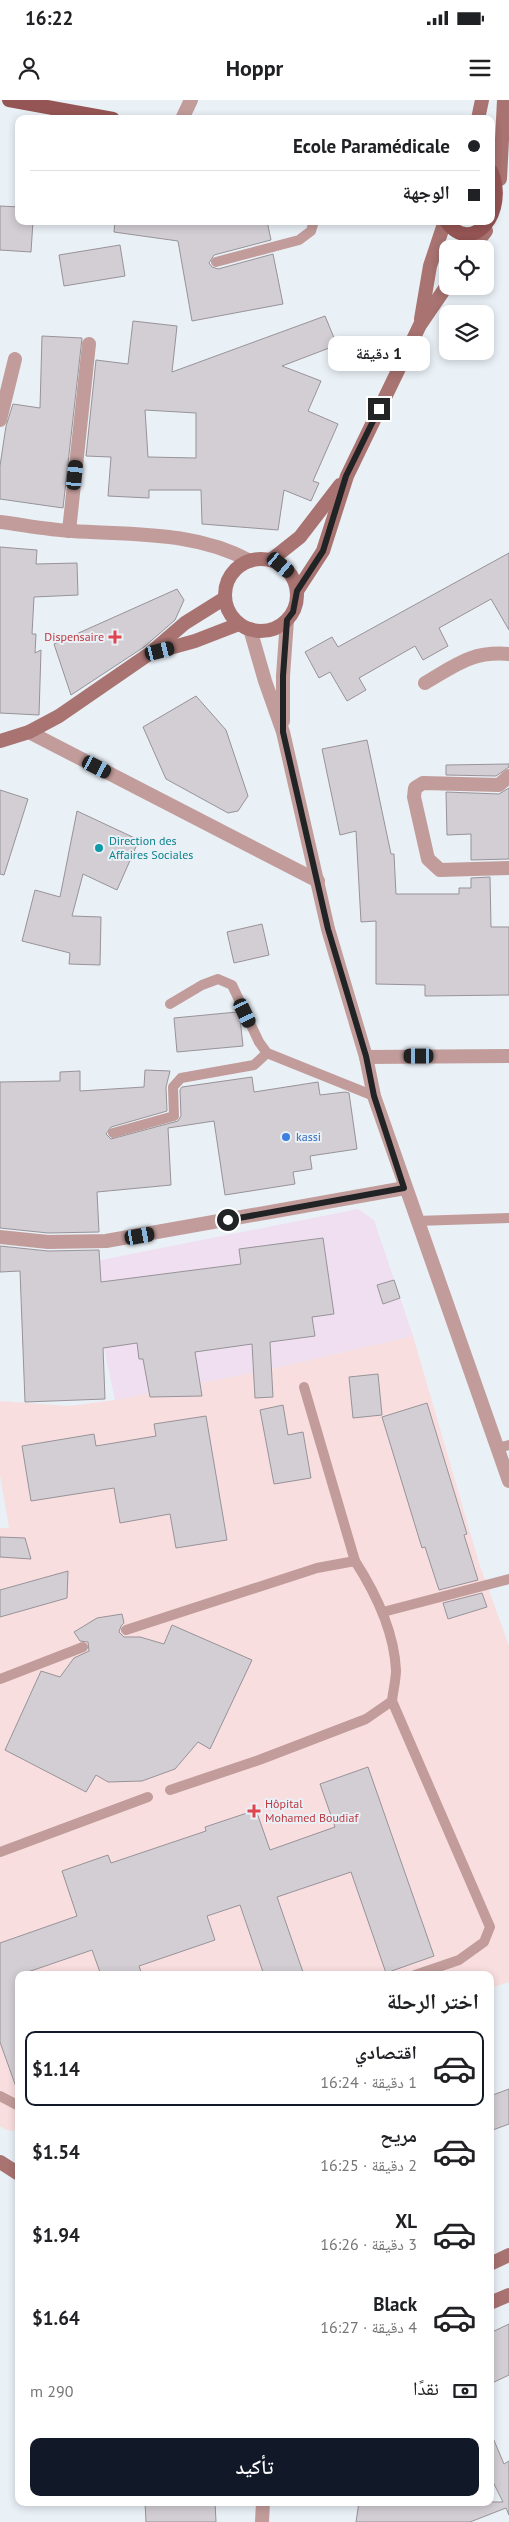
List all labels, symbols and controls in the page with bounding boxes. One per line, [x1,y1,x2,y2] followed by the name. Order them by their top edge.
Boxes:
[25,6,73,30] text: 16:22
[15,54,43,82] icon: person
[226,54,283,82] text: Hoppr
[466,54,494,82] icon: menu
[293,134,450,158] text: Ecole Paramédicale
[402,180,450,204] text: الوجهة
[439,240,494,360] map controls
[439,240,494,295] button: locate
[439,305,494,360] button: layers
[328,336,430,372] callout: 1 دقيقة
[356,343,402,363] text: 1 دقيقة
[368,398,390,420] route end
[65,459,84,491] car
[264,550,297,580] car
[44,629,104,644] place label: Dispensaire
[108,630,122,644] marker: Dispensaire
[143,640,176,662] car
[80,754,113,780] car
[109,833,193,862] place label: Direction des Affaires Sociales
[93,842,105,854] marker: Direction des Affaires Sociales
[231,996,258,1030] car
[404,1049,434,1064] car
[296,1129,321,1144] place label: kassi
[280,1131,292,1143] marker: kassi
[217,1209,239,1231] route start
[123,1226,156,1246] car
[265,1796,359,1825] place label: Hôpital Mohamed Boudiaf
[247,1804,261,1818] marker: Hôpital Mohamed Boudiaf
[387,1987,479,2015] text: اختر الرحلة
[355,2040,417,2064] text: اقتصادي
[432,2046,477,2091] icon: car
[32,2057,80,2081] text: $1.14
[320,2072,417,2092] text: 1 دقيقة · 16:24
[380,2123,417,2147] text: مريح
[432,2129,477,2174] icon: car
[32,2140,80,2164] text: $1.54
[320,2155,417,2175] text: 2 دقيقة · 16:25
[395,2209,417,2233] text: XL
[432,2212,477,2257] icon: car
[32,2223,80,2247] text: $1.94
[320,2234,417,2254] text: 3 دقيقة · 16:26
[373,2292,417,2316] text: Black
[432,2295,477,2340] icon: car
[32,2306,80,2330] text: $1.64
[320,2317,417,2337] text: 4 دقيقة · 16:27
[413,2376,439,2400] text: نقدًا
[451,2377,479,2405] icon: cash
[30,2381,73,2401] text: 290 m
[30,2438,479,2496] button: تأكيد

